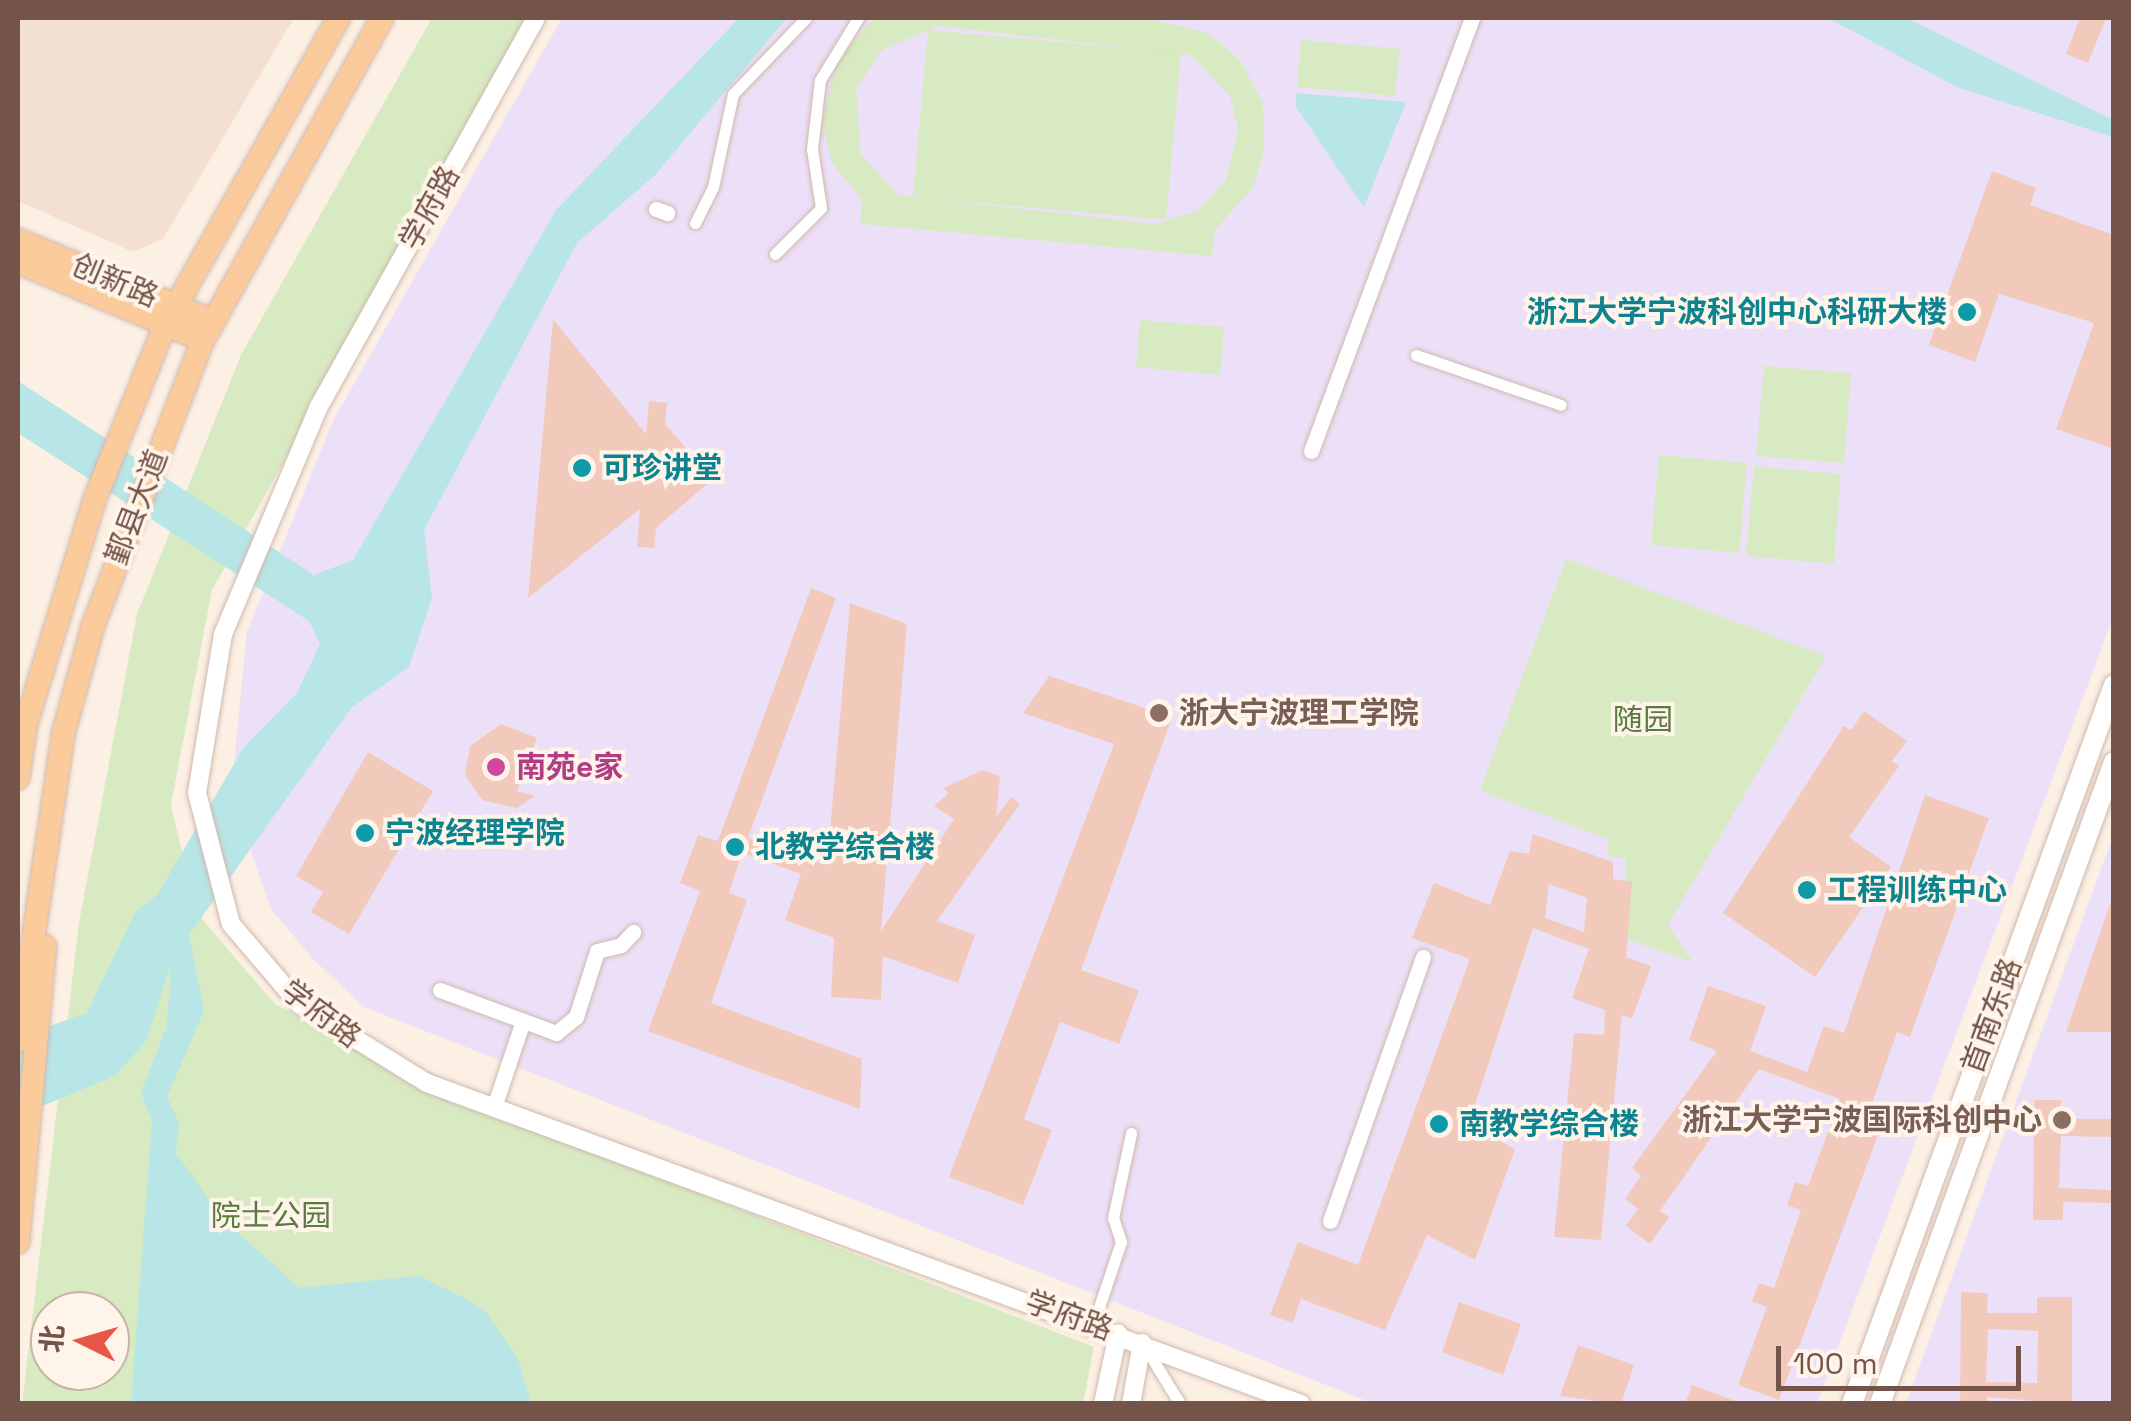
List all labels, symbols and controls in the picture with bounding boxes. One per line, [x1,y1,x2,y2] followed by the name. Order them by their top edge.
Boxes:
[392,160,468,256] street label: 学府路
[67,247,163,315] street label: 创新路
[1527,294,1947,330] place label: 浙江大学宁波科创中心科研大楼
[1956,301,1978,323] marker: 浙江大学宁波科创中心科研大楼
[99,445,175,569] street label: 鄞县大道
[602,450,722,486] place label: 可珍讲堂
[571,457,593,479] marker: 可珍讲堂
[1179,695,1419,731] place label: 浙大宁波理工学院
[1148,702,1170,724] marker: 浙大宁波理工学院
[1613,702,1673,738] park label: 随园
[516,749,623,785] place label: 南苑e家
[485,756,507,778] marker: 南苑e家
[385,815,565,851] place label: 宁波经理学院
[354,822,376,844] marker: 宁波经理学院
[755,829,935,865] place label: 北教学综合楼
[724,836,746,858] marker: 北教学综合楼
[1827,872,2007,908] place label: 工程训练中心
[1796,879,1818,901] marker: 工程训练中心
[1955,953,2029,1079] street label: 首南东路
[274,973,368,1055] street label: 学府路
[1682,1102,2042,1138] place label: 浙江大学宁波国际科创中心
[1459,1106,1639,1142] place label: 南教学综合楼
[2051,1109,2073,1131] marker: 浙江大学宁波国际科创中心
[1428,1113,1450,1135] marker: 南教学综合楼
[211,1198,331,1234] park label: 院士公园
[1021,1284,1117,1348] street label: 学府路
[30,1291,130,1391] north arrow
[33,1323,71,1354] text: 北
[1781,1326,2026,1388] scale bar
[1793,1344,1878,1383] text: 100 m

